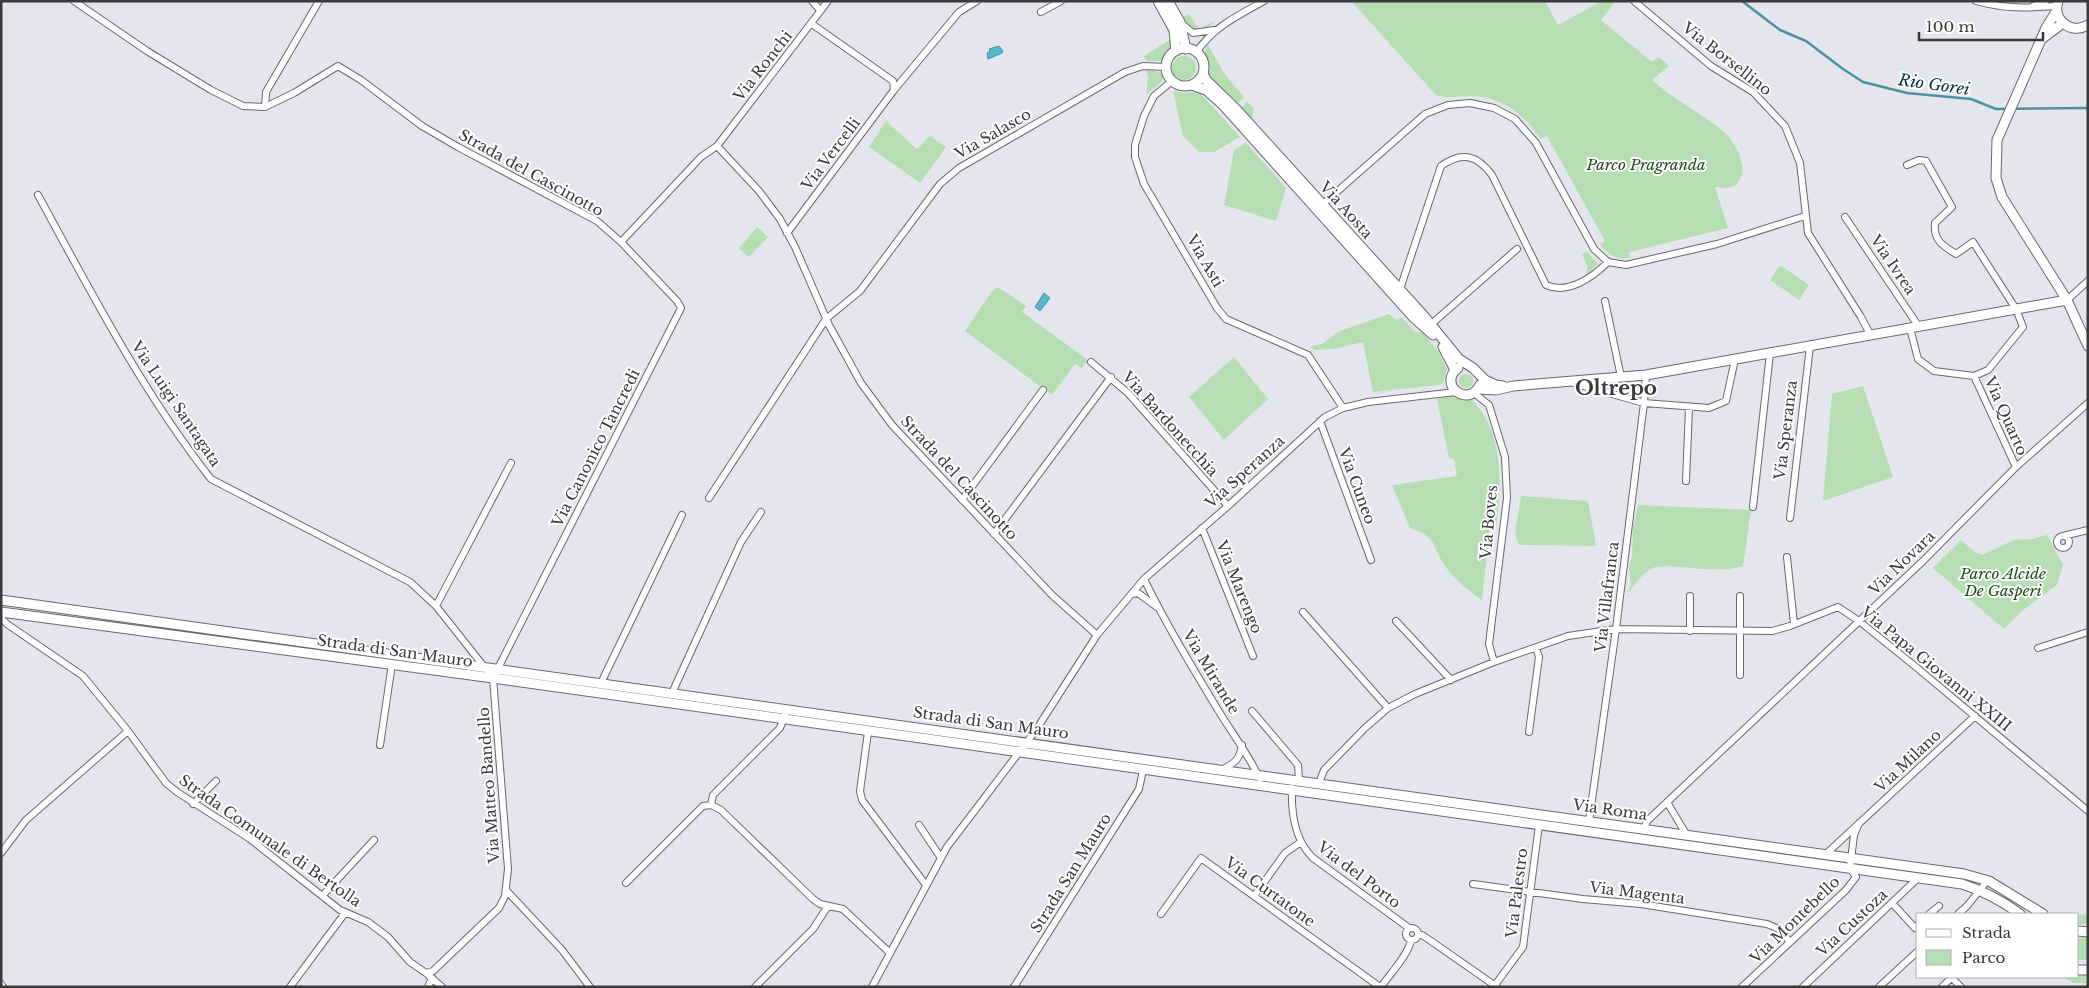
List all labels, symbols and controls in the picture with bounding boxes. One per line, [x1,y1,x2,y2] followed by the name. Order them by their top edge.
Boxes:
[1919,10,2043,42] scale bar
[1678,17,1776,99] street label: Via Borsellino
[1926,17,1975,36] text: 100 m
[728,27,796,106] street label: Via Ronchi
[1896,69,1971,99] water label: Rio Gorei
[950,104,1034,164] street label: Via Salasco
[796,114,864,195] street label: Via Vercelli
[455,125,607,220] street label: Strada del Cascinotto
[1585,155,1706,174] park label: Parco Pragranda
[1315,176,1377,243] street label: Via Aosta
[1182,230,1228,291] street label: Via Asti
[1866,230,1921,299] street label: Via Ivrea
[127,337,226,471] street label: Via Luigi Santagata
[547,366,644,531] street label: Via Canonico Tancredi
[1118,367,1223,481] street label: Via Bardonecchia
[1980,372,2032,458] street label: Via Quarto
[1575,376,1657,400] district label: Oltrepo
[1770,378,1801,482] street label: Via Speranza
[897,412,1022,544] street label: Strada del Cascinotto
[1200,431,1289,513] street label: Via Speranza
[1335,444,1380,527] street label: Via Cuneo
[1476,484,1501,561] street label: Via Boves
[1864,526,1939,600] street label: Via Novara
[1212,537,1267,636] street label: Via Marengo
[1590,540,1623,655] street label: Via Villafranca
[1959,564,2046,600] park label: Parco Alcide De Gasperi
[1856,601,2015,735] street label: Via Papa Giovanni XXIII
[1178,625,1244,717] street label: Via Mirande
[316,630,474,671] street label: Strada di San Mauro
[912,702,1070,743] street label: Strada di San Mauro
[474,706,504,865] street label: Via Matteo Bandello
[1870,725,1945,797] street label: Via Milano
[176,770,366,911] street label: Strada Comunale di Bertolla
[1571,795,1649,824] street label: Via Roma
[1026,809,1115,936] street label: Strada San Mauro
[1313,836,1405,912] street label: Via del Porto
[1501,847,1531,940] street label: Via Palestro
[1221,852,1319,931] street label: Via Curtatone
[1745,872,1844,968] street label: Via Montebello
[1587,877,1686,908] street label: Via Magenta
[1811,884,1892,961] street label: Via Custoza
[1916,913,2079,978] legend
[1962,923,2012,942] text: Strada
[1962,948,2005,967] text: Parco

